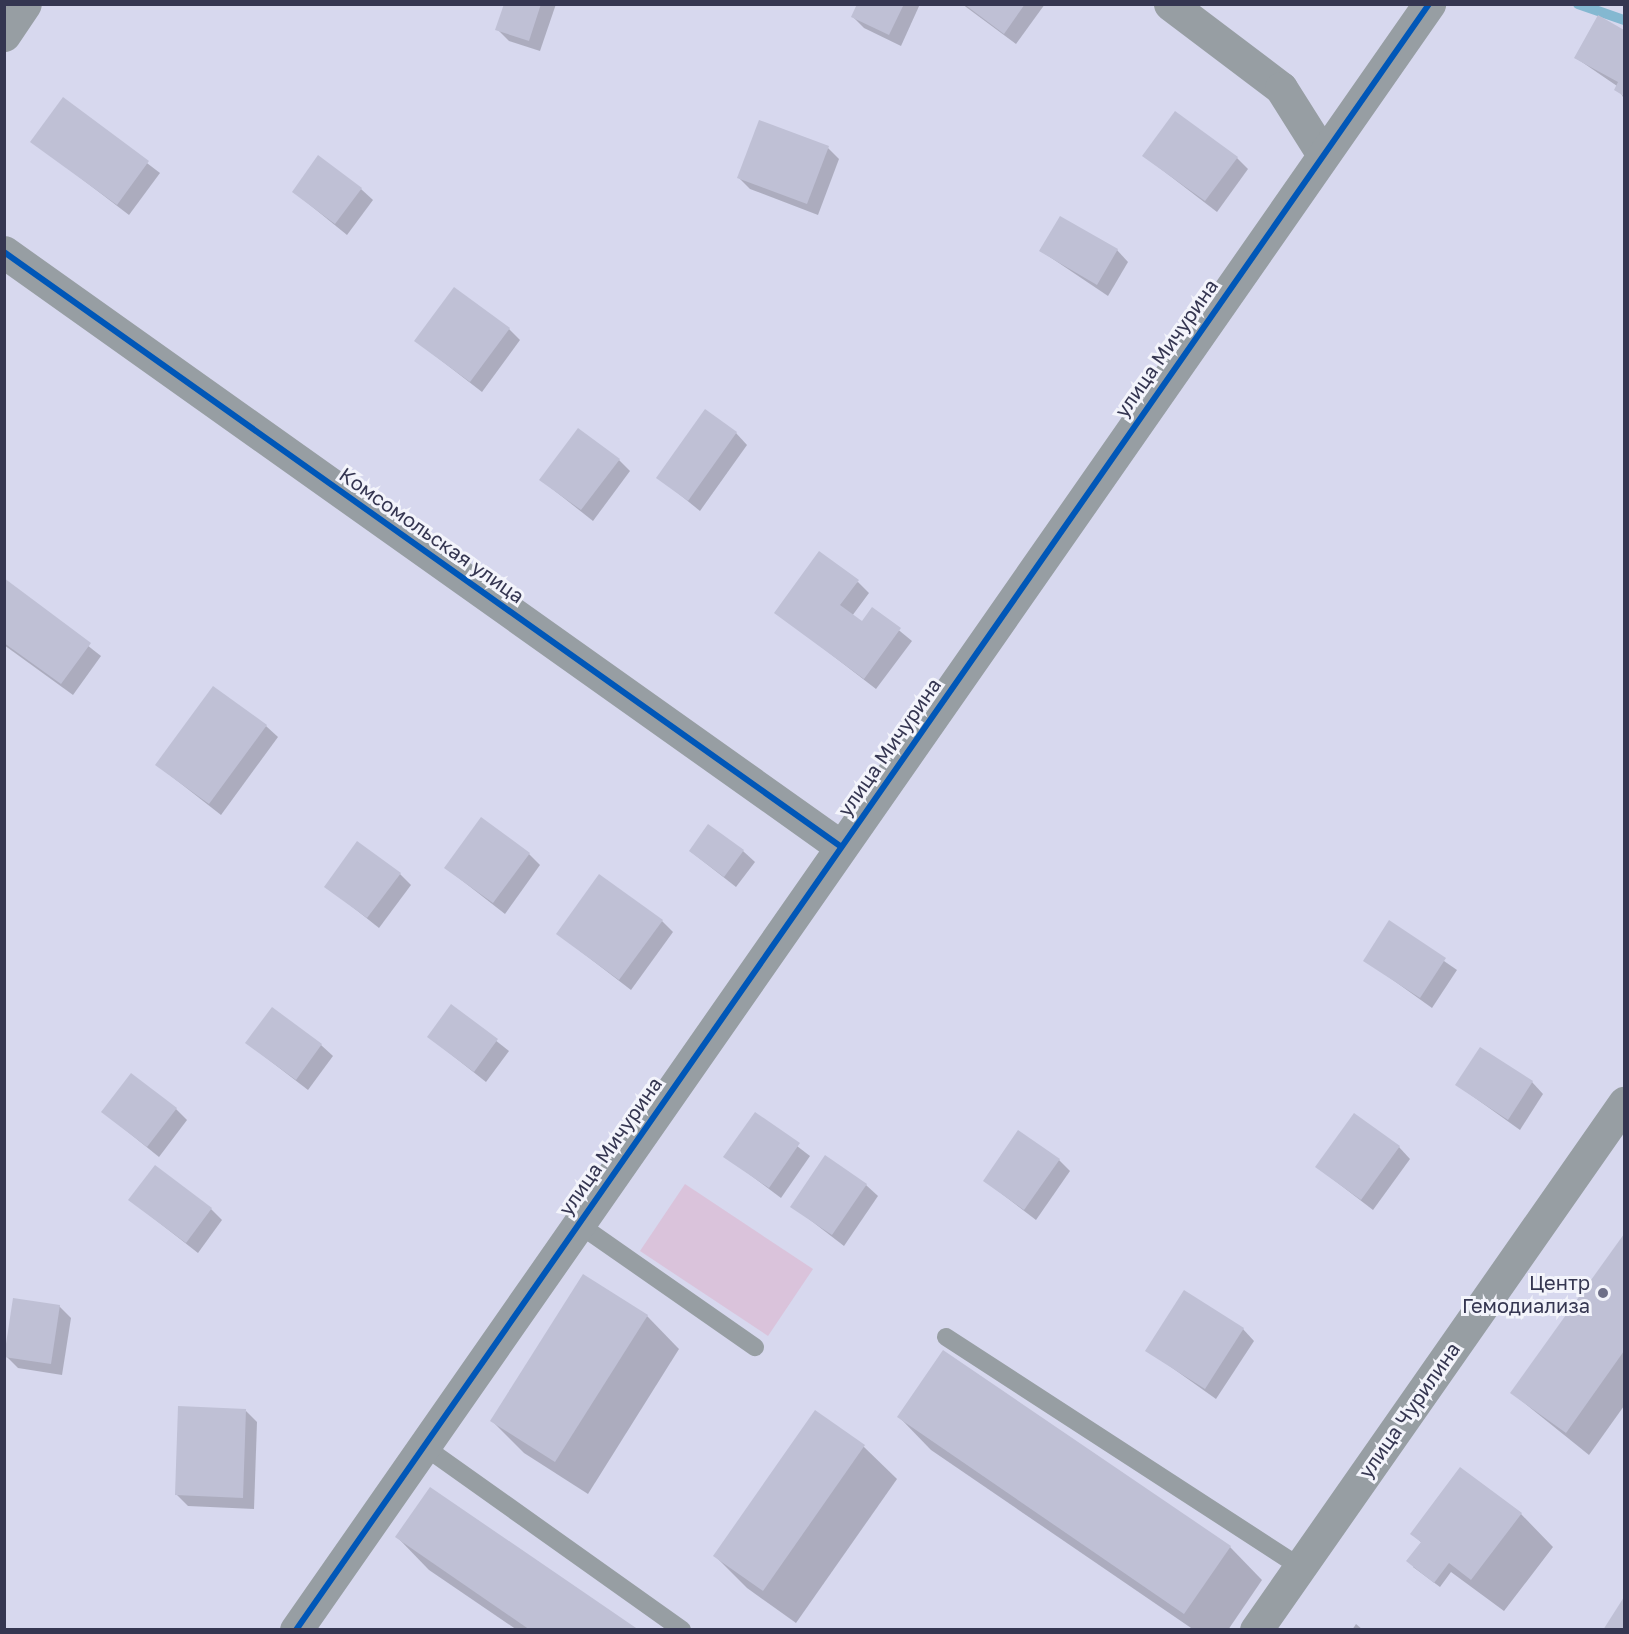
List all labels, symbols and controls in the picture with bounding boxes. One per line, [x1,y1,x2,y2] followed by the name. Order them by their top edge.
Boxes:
[1109,274,1223,422] street label: улица Мичурина
[335,462,529,608] street label: Комсомольская улица
[832,673,946,821] street label: улица Мичурина
[553,1072,667,1220] street label: улица Мичурина
[1462,1270,1590,1317] place label: Центр Гемодиализа
[1594,1284,1612,1302] marker: Центр Гемодиализа
[1353,1338,1465,1482] street label: улица Чурилина

